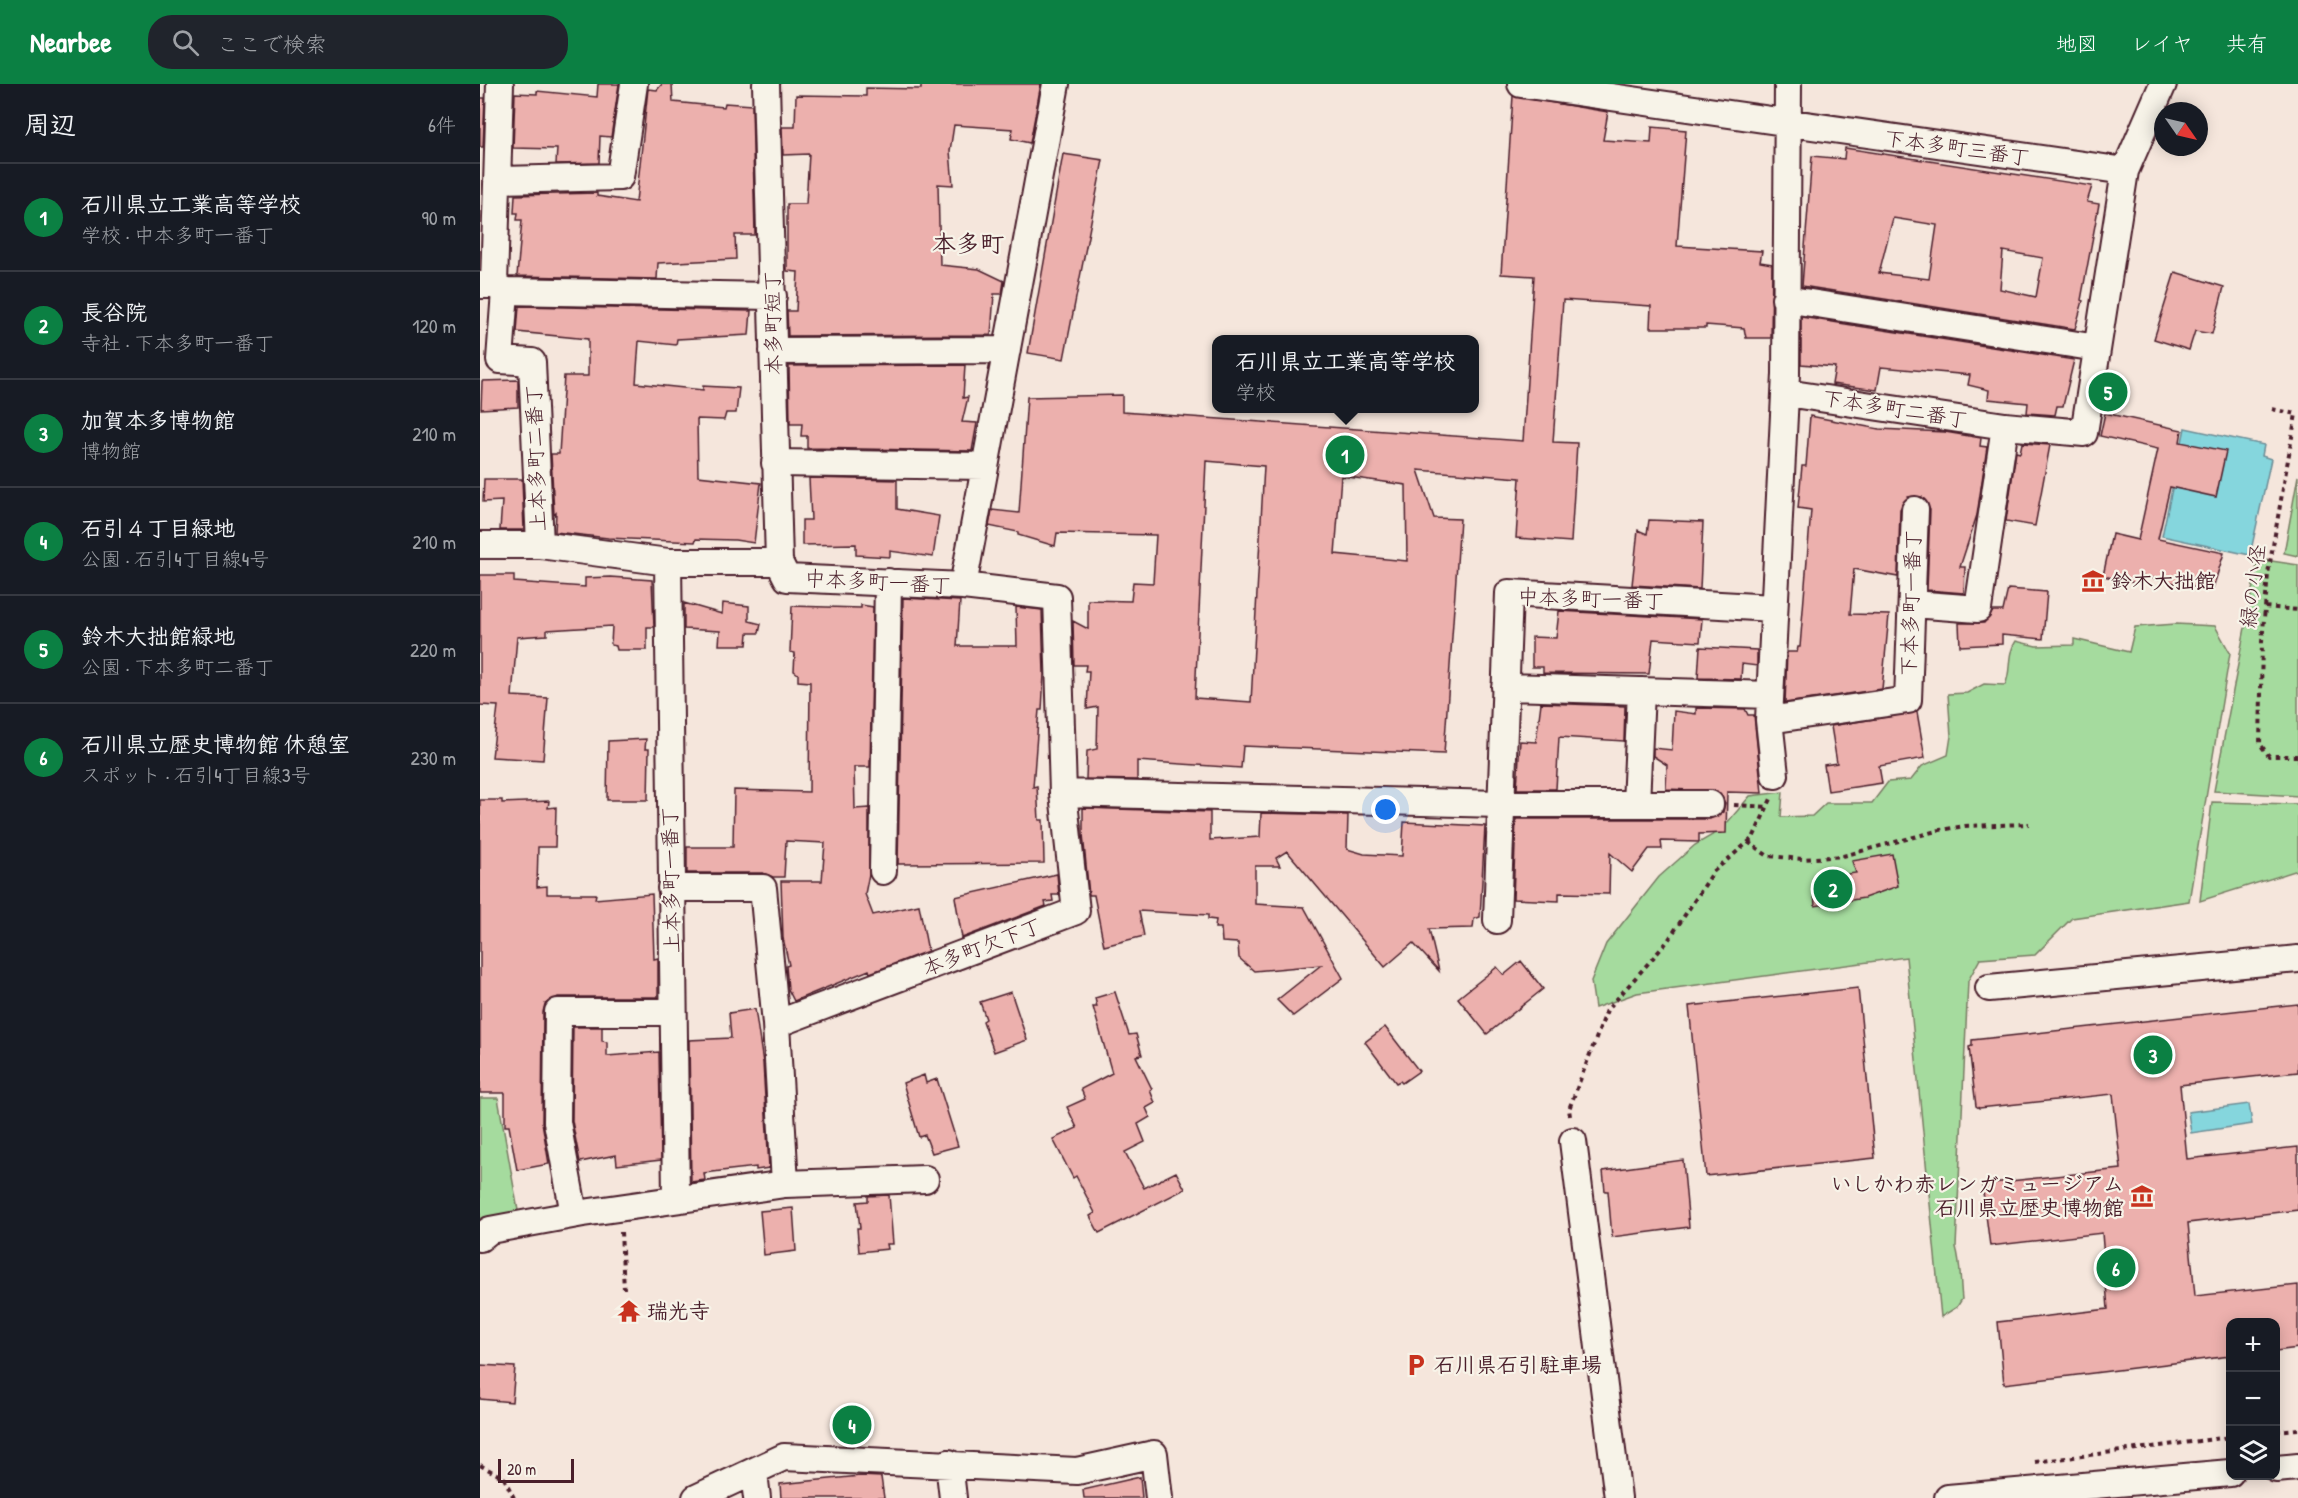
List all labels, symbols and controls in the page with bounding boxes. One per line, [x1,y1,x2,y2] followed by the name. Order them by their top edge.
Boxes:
[148,15,568,69] search box
[30,23,112,61] text: Nearbee
[169,26,202,59] icon: search
[217,29,327,59] text: ここで検索
[2056,29,2098,58] text: 地図
[2131,29,2193,58] text: レイヤ
[2226,29,2268,58] text: 共有
[2154,102,2208,156] north arrow
[24,107,76,142] text: 周辺
[428,111,456,138] text: 6件
[1882,123,2032,172] street label: 下本多町三番丁
[81,189,301,219] text: 石川県立工業高等学校
[40,204,47,231] text: 1
[422,204,456,231] text: 90 m
[81,221,274,248] text: 学校 · 中本多町一番丁
[932,227,1004,259] district label: 本多町
[757,270,788,376] street label: 本多町短丁
[81,297,147,327] text: 長谷院
[39,312,48,339] text: 2
[412,312,456,339] text: 120 m
[81,329,274,356] text: 寺社 · 下本多町一番丁
[1212,335,1479,413] popup
[1235,346,1456,376] text: 石川県立工業高等学校
[2088,370,2128,414] pin: 5
[1235,378,1275,405] text: 学校
[1820,383,1970,434] street label: 下本多町二番丁
[518,384,553,532] street label: 上本多町二番丁
[81,405,235,435] text: 加賀本多博物館
[39,420,48,447] text: 3
[412,420,456,447] text: 210 m
[1326,432,1364,478] pin: 1
[81,437,141,464] text: 博物館
[81,513,235,543] text: 石引４丁目緑地
[40,528,47,555] text: 4
[412,528,456,555] text: 210 m
[1893,529,1928,677] street label: 下本多町一番丁
[2233,542,2272,629] street label: 緑の小径
[81,545,269,572] text: 公園 · 石引4丁目線4号
[804,563,952,600] street label: 中本多町一番丁
[2111,566,2216,595] place label: 鈴木大拙館
[2080,568,2106,594] museum icon: 鈴木大拙館
[1517,581,1665,616] street label: 中本多町一番丁
[81,621,235,651] text: 鈴木大拙館緑地
[39,636,48,663] text: 5
[410,636,456,663] text: 220 m
[81,653,274,680] text: 公園 · 下本多町二番丁
[81,729,350,759] text: 石川県立歴史博物館 休憩室
[40,744,47,771] text: 6
[411,744,456,771] text: 230 m
[81,761,311,788] text: スポット · 石引4丁目線3号
[1371,795,1400,824] your location
[655,806,686,954] street label: 上本多町一番丁
[1814,866,1852,912] pin: 2
[918,910,1046,983] street label: 本多町欠下丁
[2134,1032,2172,1078] pin: 3
[1830,1169,2124,1222] place label: いしかわ赤レンガミュージアム 石川県立歴史博物館
[2129,1183,2155,1209] museum icon: いしかわ赤レンガミュージアム 石川県立歴史博物館
[2096,1246,2136,1290] pin: 6
[647,1296,710,1325] place label: 瑞光寺
[616,1298,642,1324] temple icon: 瑞光寺
[2226,1318,2280,1480] map controls
[2226,1318,2280,1372] button: +
[1434,1350,1602,1379] place label: 石川県石引駐車場
[1403,1352,1429,1378] parking icon: 石川県石引駐車場
[2226,1372,2280,1426] button: −
[832,1402,872,1448] pin: 4
[2226,1426,2280,1480] button: layers
[498,1456,574,1484] scale bar
[507,1458,536,1480] text: 20 m

